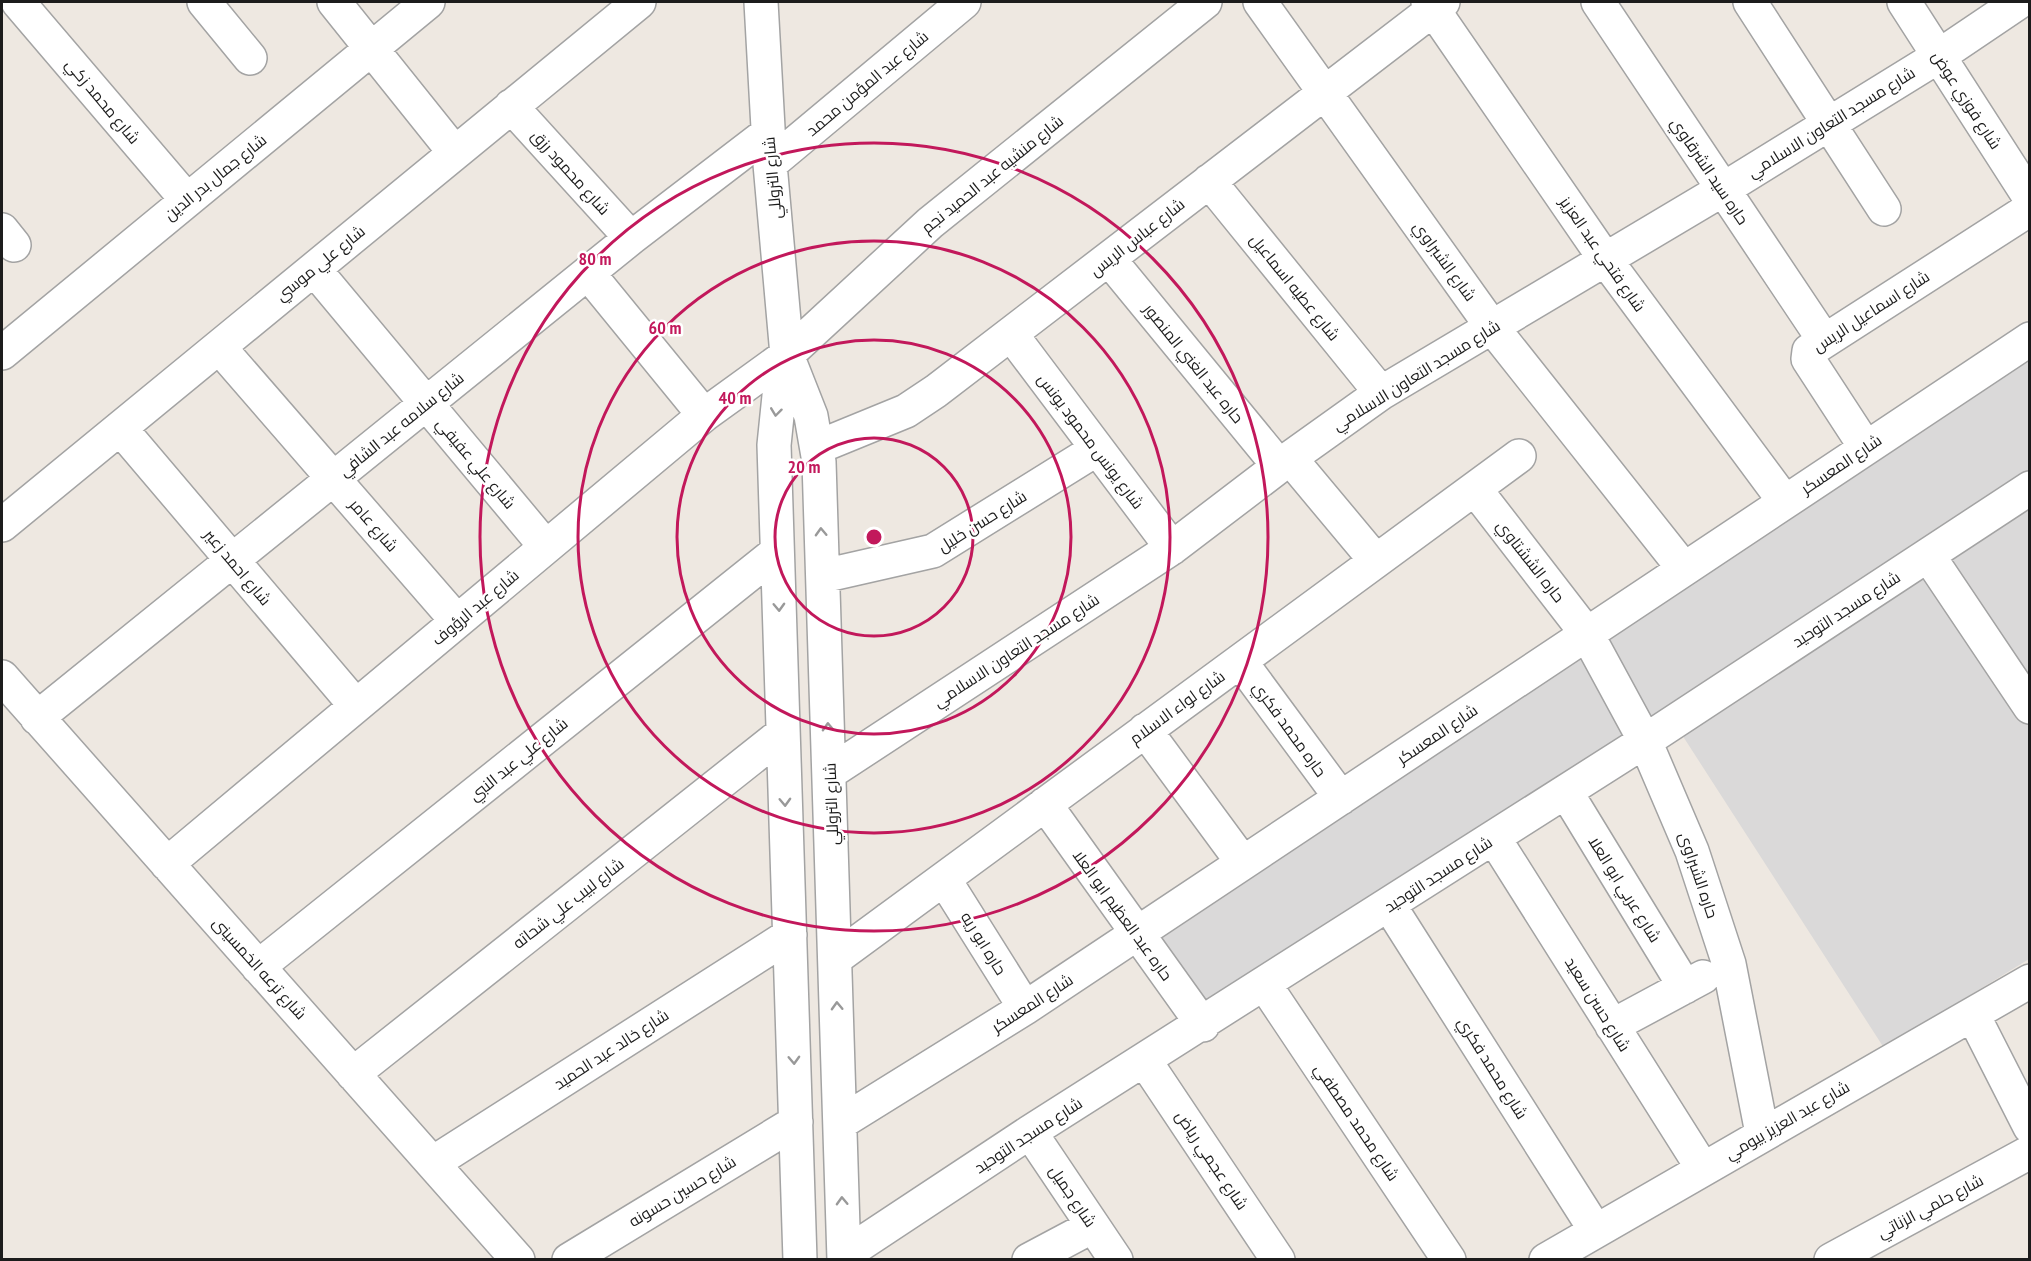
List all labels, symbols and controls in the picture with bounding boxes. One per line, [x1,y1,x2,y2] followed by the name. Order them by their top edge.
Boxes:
[802,26,933,141] street label: شارع عبد المؤمن محمد
[1924,47,2006,155] street label: شارع فوزي عوض
[58,54,145,150] street label: شارع محمد زكي
[1743,62,1921,185] street label: شارع مسجد التعاون الاسلامي
[917,111,1068,239] street label: شارع منشيه عبد الحميد نجم
[1663,114,1753,231] street label: حاره سيد الشرقاوي
[526,125,614,220] street label: شارع محمود رزق
[160,130,272,226] street label: شارع جمال بدر الدين
[758,136,790,220] street label: شارع التروللي
[1552,192,1650,318] street label: شارع فتحي عبد العزيز
[1086,194,1190,282] street label: شارع عباس الريس
[1406,217,1481,307] street label: شارع الشبراوي
[271,221,371,308] street label: شارع علي موسي
[1244,230,1344,346] street label: شارع عطيه اسماعيل
[579,247,611,270] text: 80 m
[1809,266,1934,358] street label: شارع اسماعيل الريس
[1136,298,1248,429] street label: حاره عبد الغني المنصور
[1328,315,1506,438] street label: شارع مسجد التعاون الاسلامي
[649,316,681,339] text: 60 m
[334,367,470,484] street label: شارع سلامه عبد الشافي
[1032,369,1148,514] street label: شارع يونس محمود يونس
[719,386,751,409] text: 40 m
[771,408,783,417] one-way arrow
[429,413,520,515] street label: شارع علي عفيفي
[1796,430,1886,501] street label: شارع المعسكر
[788,455,820,478] text: 20 m
[934,486,1031,558] street label: شارع حسن خليل
[343,494,402,557] street label: شارع عامر
[1489,516,1569,609] street label: حاره الششتاوي
[198,524,276,611] street label: شارع احمد زعير
[864,527,884,547] centre of rings
[815,528,828,537] one-way arrow
[427,565,524,651] street label: شارع عبد الرؤوف
[1788,567,1905,653] street label: شارع مسجد التوحيد
[929,589,1105,715] street label: شارع مسجد التعاون الاسلامي
[773,602,785,611] one-way arrow
[1125,666,1230,750] street label: شارع لواء الاسلام
[1246,678,1331,783] street label: حاره محمد فكري
[1392,700,1482,771] street label: شارع المعسكر
[465,713,574,808] street label: شارع علي عبد النبي
[822,723,834,732] one-way arrow
[820,762,846,846] street label: شارع التروللي
[779,797,792,806] one-way arrow
[1674,829,1723,921] street label: حاره الشبراوى
[1380,832,1497,918] street label: شارع مسجد التوحيد
[1581,832,1666,948] street label: شارع عربي ابو العلا
[1067,846,1177,986] street label: حاره عبد العظيم ابو العلا
[508,853,630,956] street label: شارع لبيب علي شحاته
[957,908,1011,978] street label: حاره ابو ريه
[207,913,311,1025] street label: شارع ترعه الخمسينى
[1559,953,1635,1056] street label: شارع حسن سعيد
[987,969,1078,1039] street label: شارع المعسكر
[831,1002,843,1011] one-way arrow
[550,1004,673,1095] street label: شارع خالد عبد الحميد
[1450,1013,1532,1125] street label: شارع محمد فكري
[787,1055,800,1064] one-way arrow
[1307,1059,1404,1187] street label: شارع محمد مصطفي
[1721,1076,1855,1167] street label: شارع عبد العزيز بيومي
[970,1093,1087,1179] street label: شارع مسجد التوحيد
[1168,1107,1253,1216] street label: شارع عجمي رياض
[625,1151,740,1233] street label: شارع حسين حسونه
[1043,1161,1101,1232] street label: شارع جميل
[1873,1170,1988,1246] street label: شارع حلمي الزناتي
[836,1197,849,1206] one-way arrow

